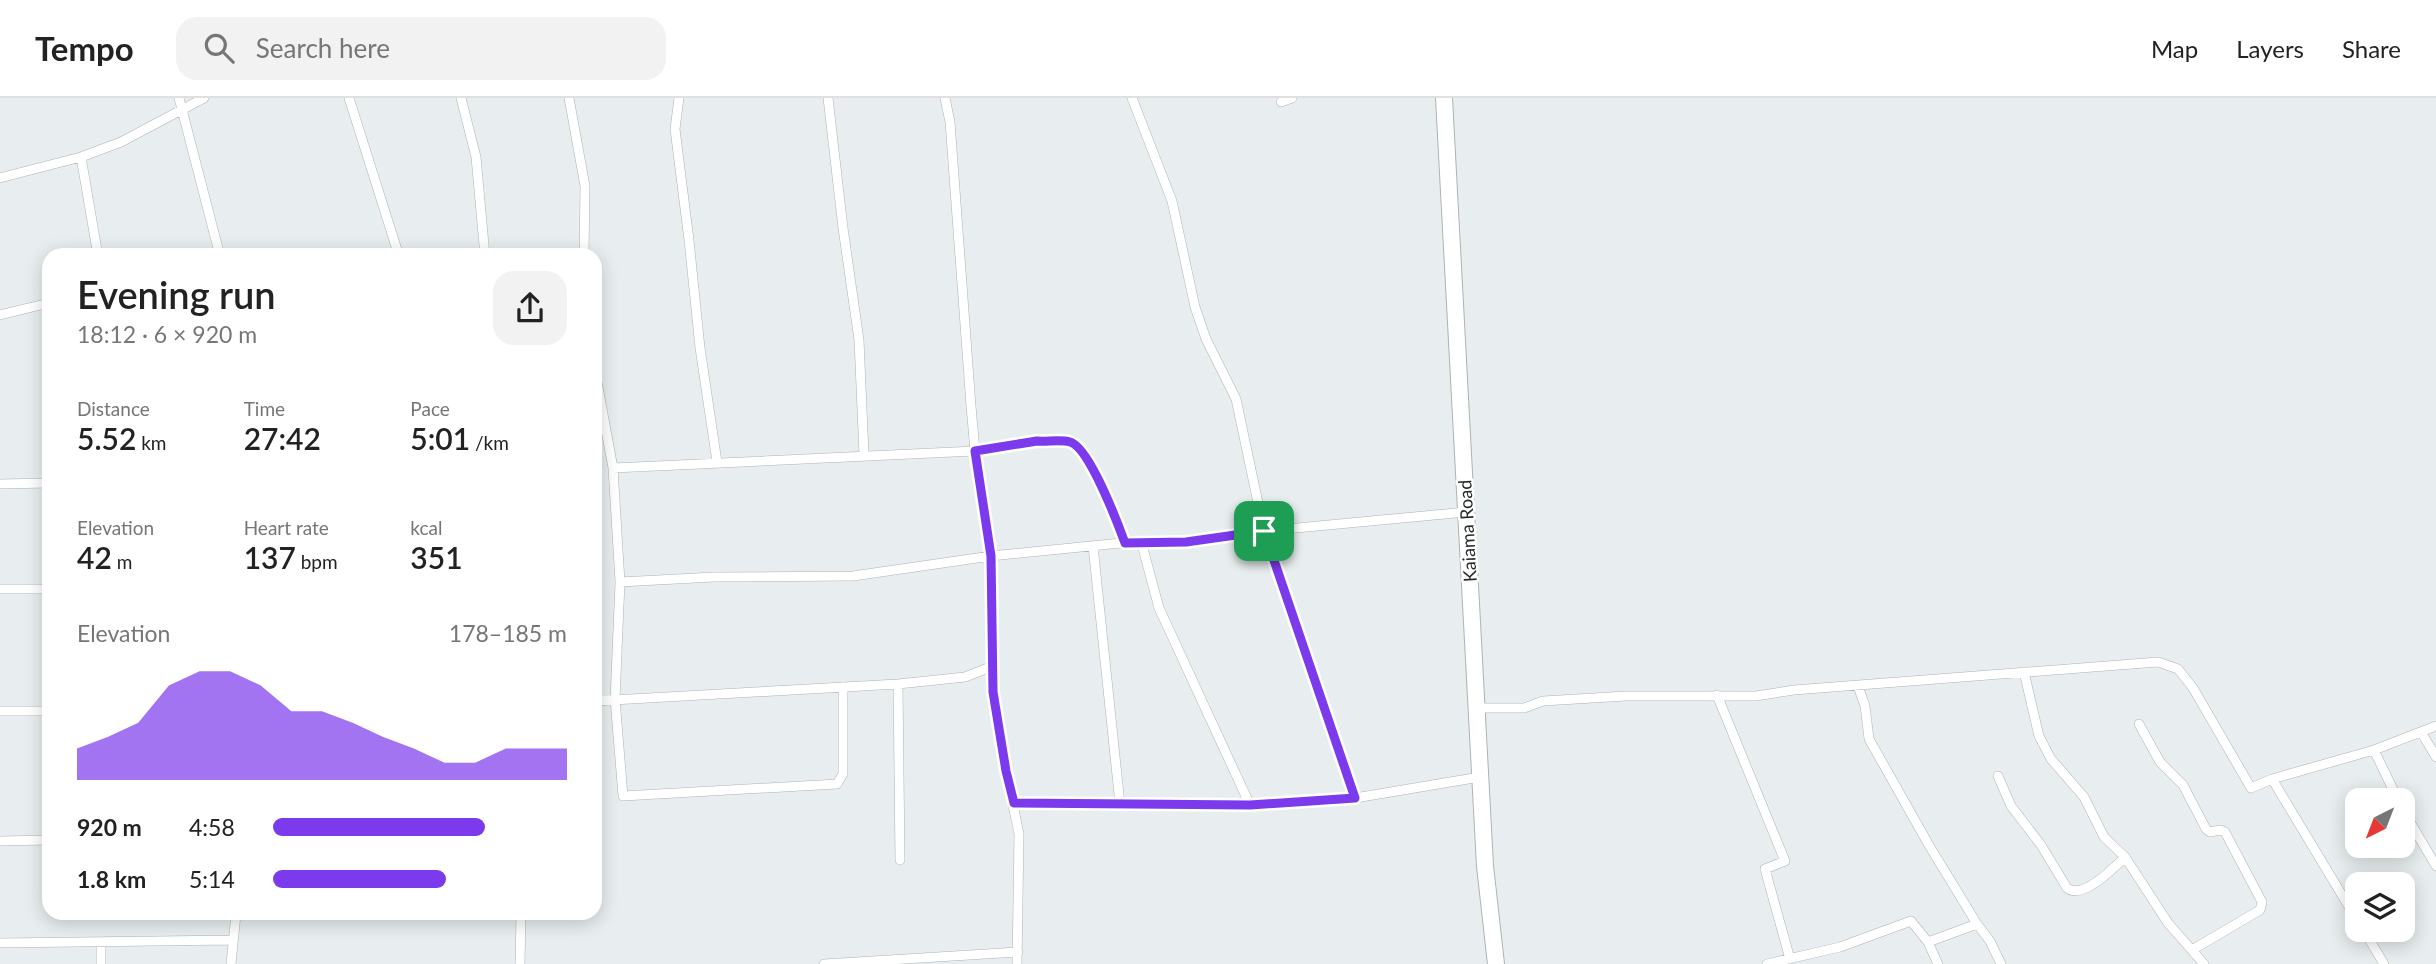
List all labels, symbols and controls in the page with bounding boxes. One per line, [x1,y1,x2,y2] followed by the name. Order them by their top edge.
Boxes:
[176,17,666,80] search box
[35,28,134,68] text: Tempo
[200,29,238,67] icon: search
[256,32,390,64] text: Search here
[2151,34,2198,63] text: Map
[2236,34,2304,63] text: Layers
[2342,34,2401,63] text: Share
[77,271,276,317] text: Evening run
[493,271,567,345] button: share
[77,320,257,348] text: 18:12 · 6 × 920 m
[77,397,150,420] text: Distance
[244,397,285,420] text: Time
[410,397,450,420] text: Pace
[77,420,136,456] text: 5.52
[244,420,321,456] text: 27:42
[410,420,470,456] text: 5:01
[136,431,166,454] text: km
[470,431,509,454] text: /km
[1453,479,1481,583] street label: Kaiama Road
[1234,501,1294,561] pin
[1245,512,1283,550] icon: arrive
[77,516,154,539] text: Elevation
[244,516,329,539] text: Heart rate
[410,516,442,539] text: kcal
[77,539,112,575] text: 42
[244,539,296,575] text: 137
[410,539,463,575] text: 351
[112,550,132,573] text: m
[296,550,338,573] text: bpm
[77,619,170,647] text: Elevation
[449,619,567,647] text: 178–185 m
[2345,788,2415,858] north arrow
[2345,788,2415,942] map controls
[77,813,142,841] text: 920 m
[189,813,235,841] text: 4:58
[77,865,146,893] text: 1.8 km
[189,865,235,893] text: 5:14
[2345,872,2415,942] button: layers

